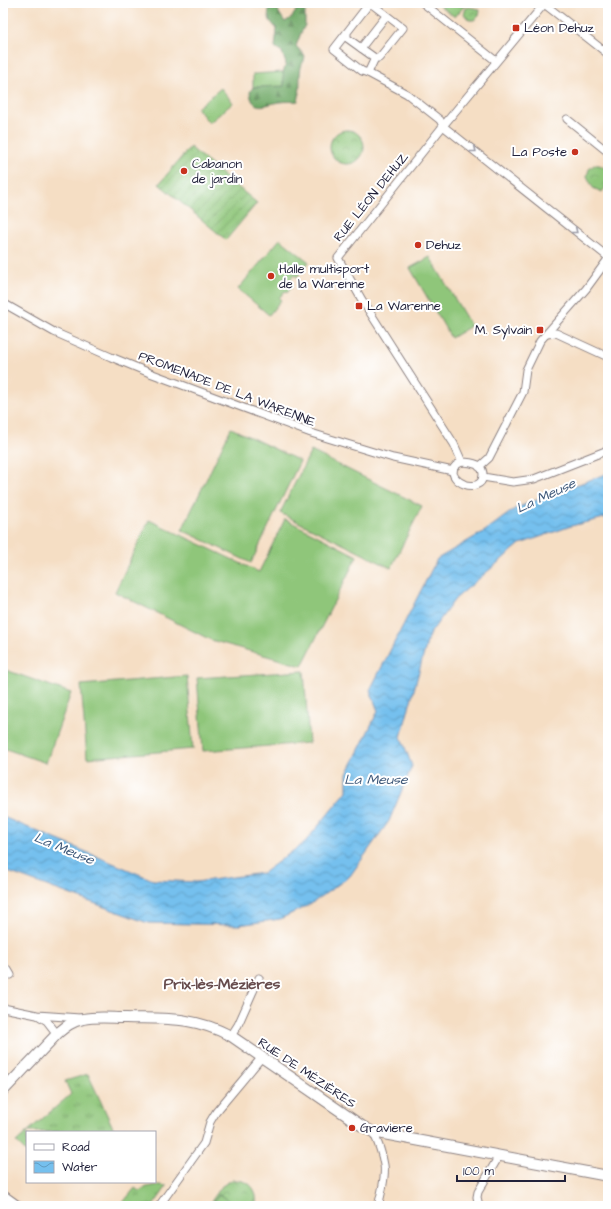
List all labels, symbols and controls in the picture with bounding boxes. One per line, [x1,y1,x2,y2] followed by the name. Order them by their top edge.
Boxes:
[524,19,595,37] place label: Léon Dehuz
[511,23,521,33] marker: Léon Dehuz
[512,143,567,161] place label: La Poste
[469,146,476,153] one-way arrow
[570,147,580,157] marker: La Poste
[329,149,413,245] street label: RUE LÉON DEHUZ
[192,155,243,188] place label: Cabanon de jardin
[179,166,189,176] marker: Cabanon de jardin
[571,227,578,234] one-way arrow
[426,236,462,254] place label: Dehuz
[413,240,423,250] marker: Dehuz
[279,260,370,293] place label: Halle multisport de la Warenne
[266,271,276,281] marker: Halle multisport de la Warenne
[367,297,441,315] place label: La Warenne
[354,301,364,311] marker: La Warenne
[475,321,532,340] place label: M. Sylvain
[535,325,545,335] marker: M. Sylvain
[136,347,318,431] street label: PROMENADE DE LA WARENNE
[513,473,580,518] water label: La Meuse
[344,770,409,790] water label: La Meuse
[31,828,98,871] water label: La Meuse
[164,974,281,995] district label: Prix-lès-Mézières
[255,1034,359,1112] street label: RUE DE MÉZIÈRES
[360,1119,413,1137] place label: Graviere
[347,1123,357,1133] marker: Graviere
[26,1131,156,1183] legend
[62,1139,90,1156] text: Road
[457,1157,565,1183] scale bar
[62,1159,98,1176] text: Water
[463,1163,494,1180] text: 100 m

